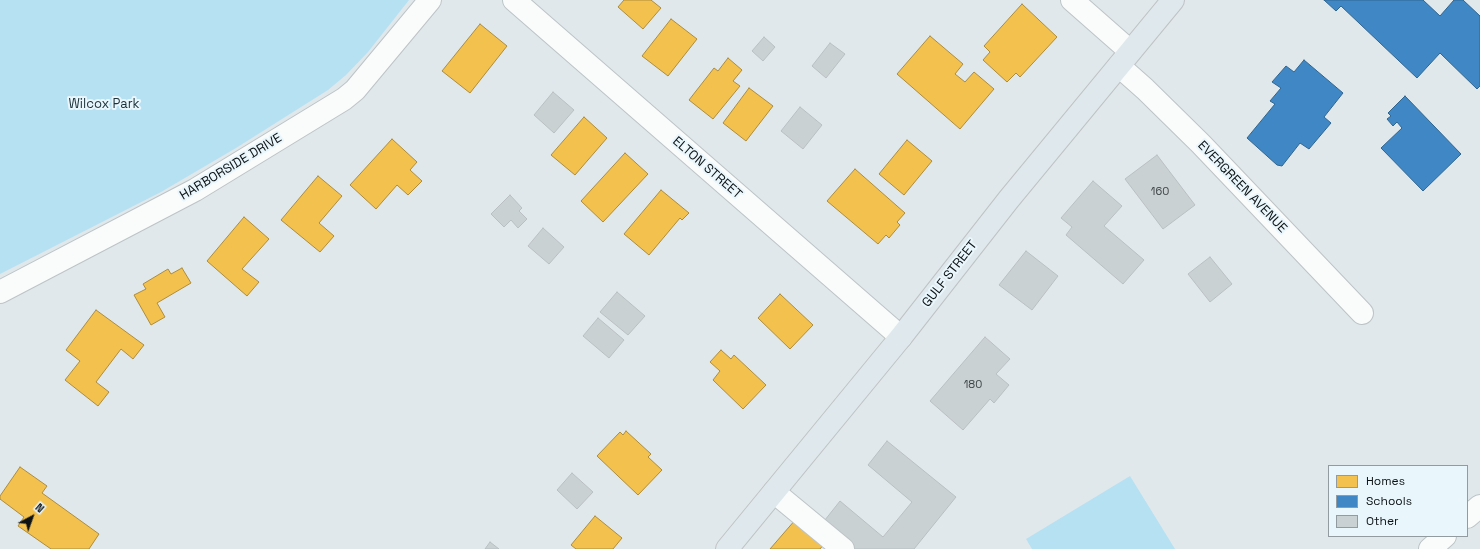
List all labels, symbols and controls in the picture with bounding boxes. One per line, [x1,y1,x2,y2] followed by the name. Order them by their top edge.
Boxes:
[68,96,140,112] park label: Wilcox Park
[177,130,285,204] street label: HARBORSIDE DRIVE
[669,134,745,202] street label: ELTON STREET
[1194,138,1290,236] street label: EVERGREEN AVENUE
[1151,185,1169,199] house number: 160
[919,238,981,310] street label: GULF STREET
[964,378,982,392] house number: 180
[1328,465,1468,537] legend
[1366,473,1405,489] text: Homes
[1366,493,1412,509] text: Schools
[12,497,52,537] north arrow
[32,500,47,516] text: N
[1366,513,1399,529] text: Other

